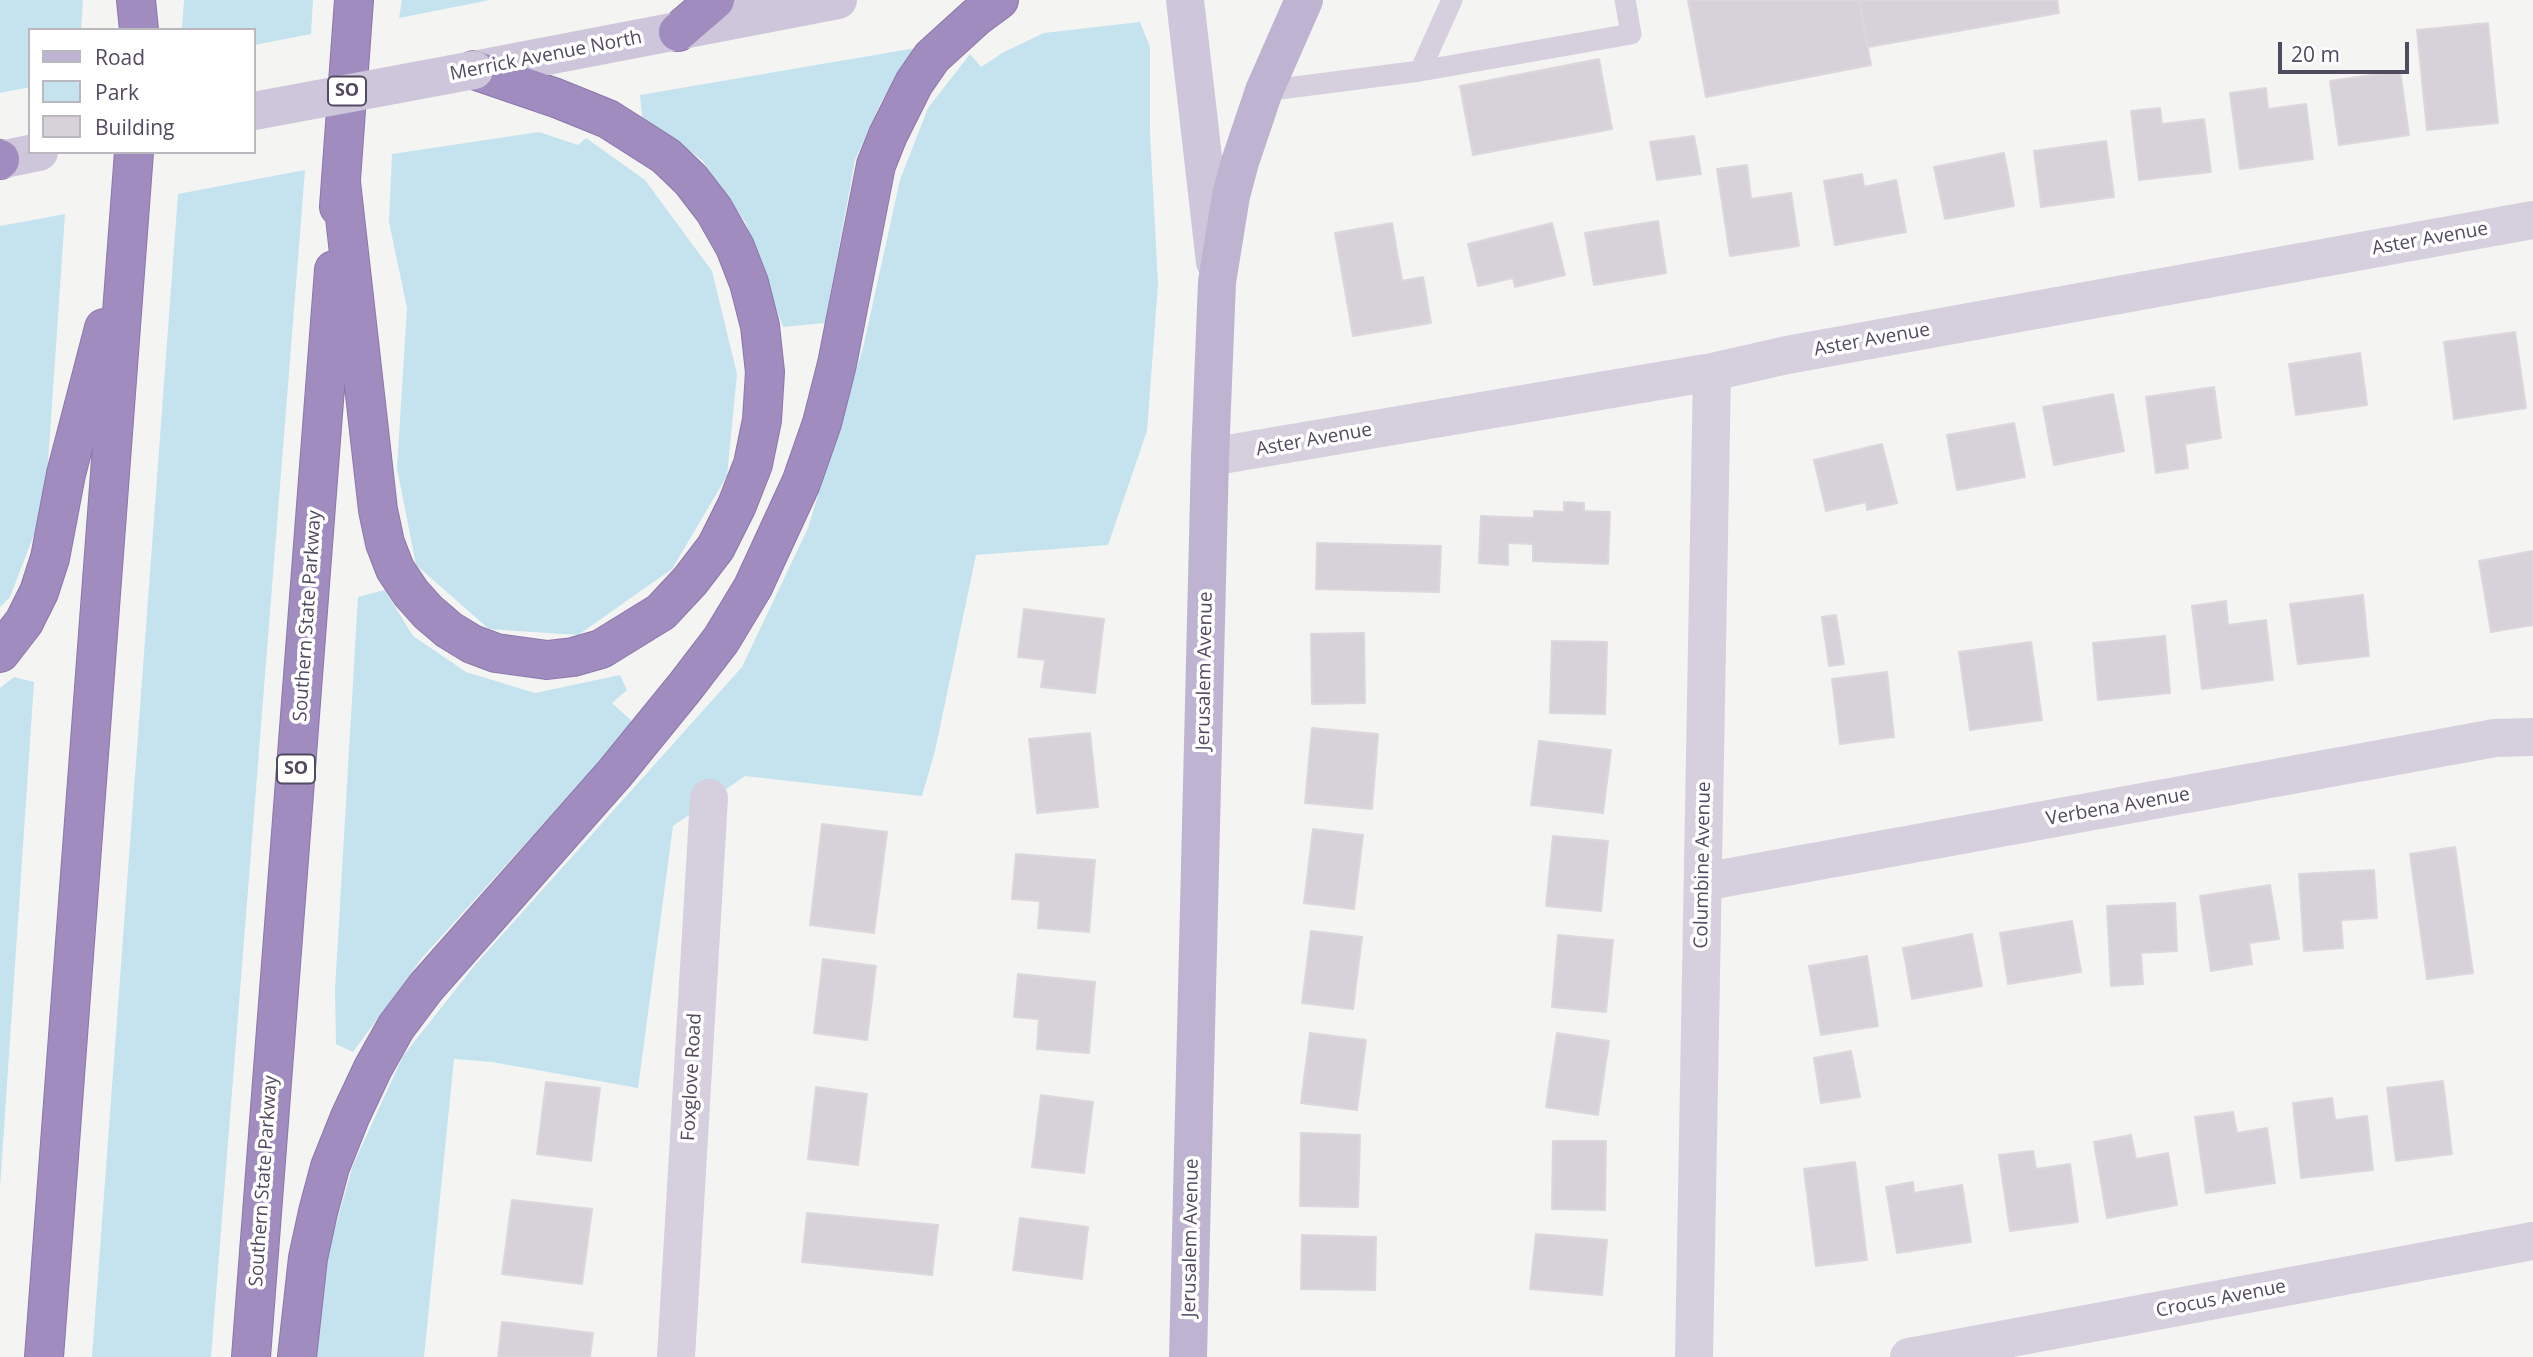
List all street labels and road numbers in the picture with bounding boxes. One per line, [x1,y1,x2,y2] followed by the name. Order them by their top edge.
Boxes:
[448,26,644,86] street label: Merrick Avenue North
[328,76,366,106] road number: SO
[2370,218,2490,260] street label: Aster Avenue
[1812,319,1932,361] street label: Aster Avenue
[1254,419,1374,461] street label: Aster Avenue
[289,510,327,722] street label: Southern State Parkway
[1192,591,1218,751] street label: Jerusalem Avenue
[277,754,315,784] road number: SO
[1690,781,1716,949] street label: Columbine Avenue
[2044,783,2192,831] street label: Verbena Avenue
[677,1012,707,1142] street label: Foxglove Road
[245,1075,283,1287] street label: Southern State Parkway
[1178,1158,1204,1318] street label: Jerusalem Avenue
[2154,1275,2288,1323] street label: Crocus Avenue

